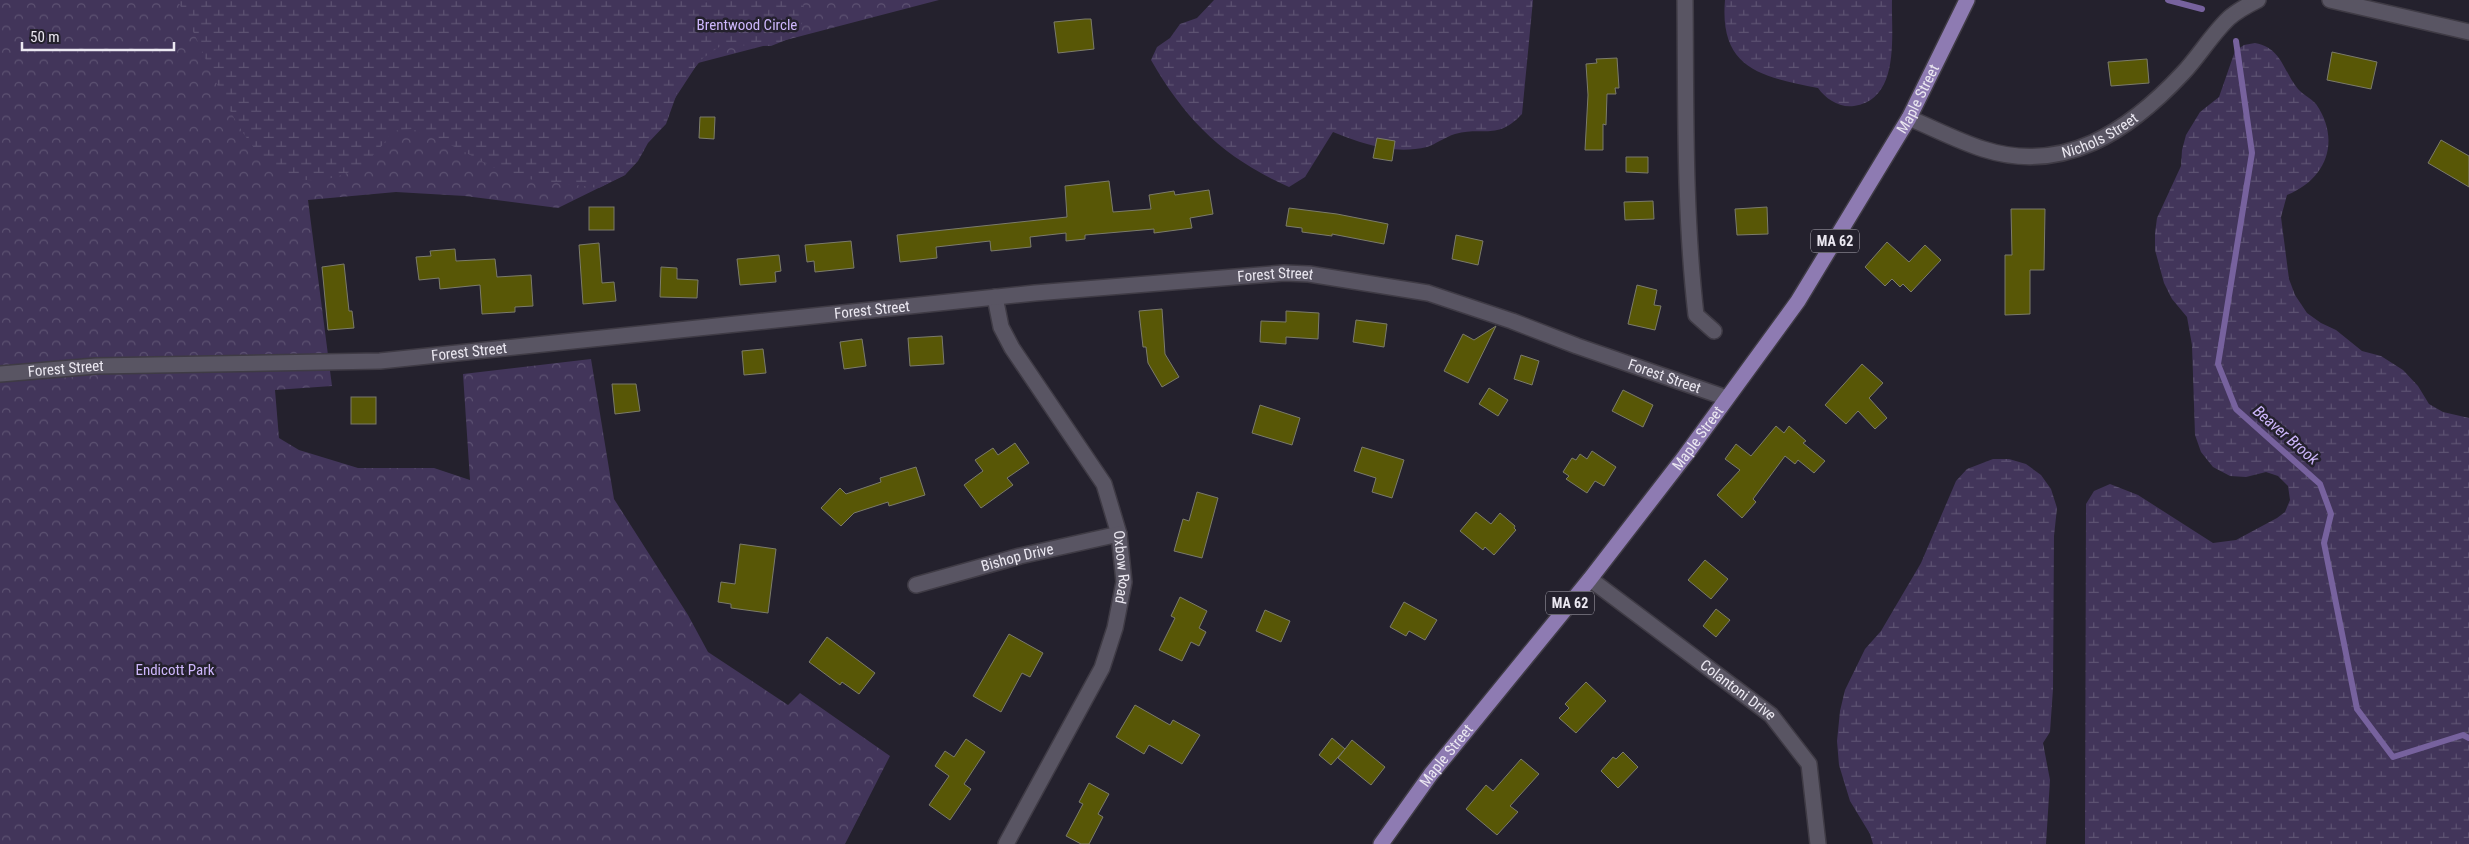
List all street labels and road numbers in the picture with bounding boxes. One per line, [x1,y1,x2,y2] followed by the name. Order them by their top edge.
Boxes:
[1893,61,1943,137] street label: Maple Street
[2060,109,2142,162] street label: Nichols Street
[1811,230,1859,252] road number: MA 62
[1237,264,1315,286] street label: Forest Street
[833,297,911,323] street label: Forest Street
[430,339,508,365] street label: Forest Street
[1626,355,1703,397] street label: Forest Street
[27,357,104,381] street label: Forest Street
[1668,403,1727,474] street label: Maple Street
[1110,529,1133,605] street label: Oxbow Road
[979,540,1055,575] street label: Bishop Drive
[1546,592,1594,614] road number: MA 62
[1697,656,1780,723] street label: Colantoni Drive
[1416,721,1477,790] street label: Maple Street

